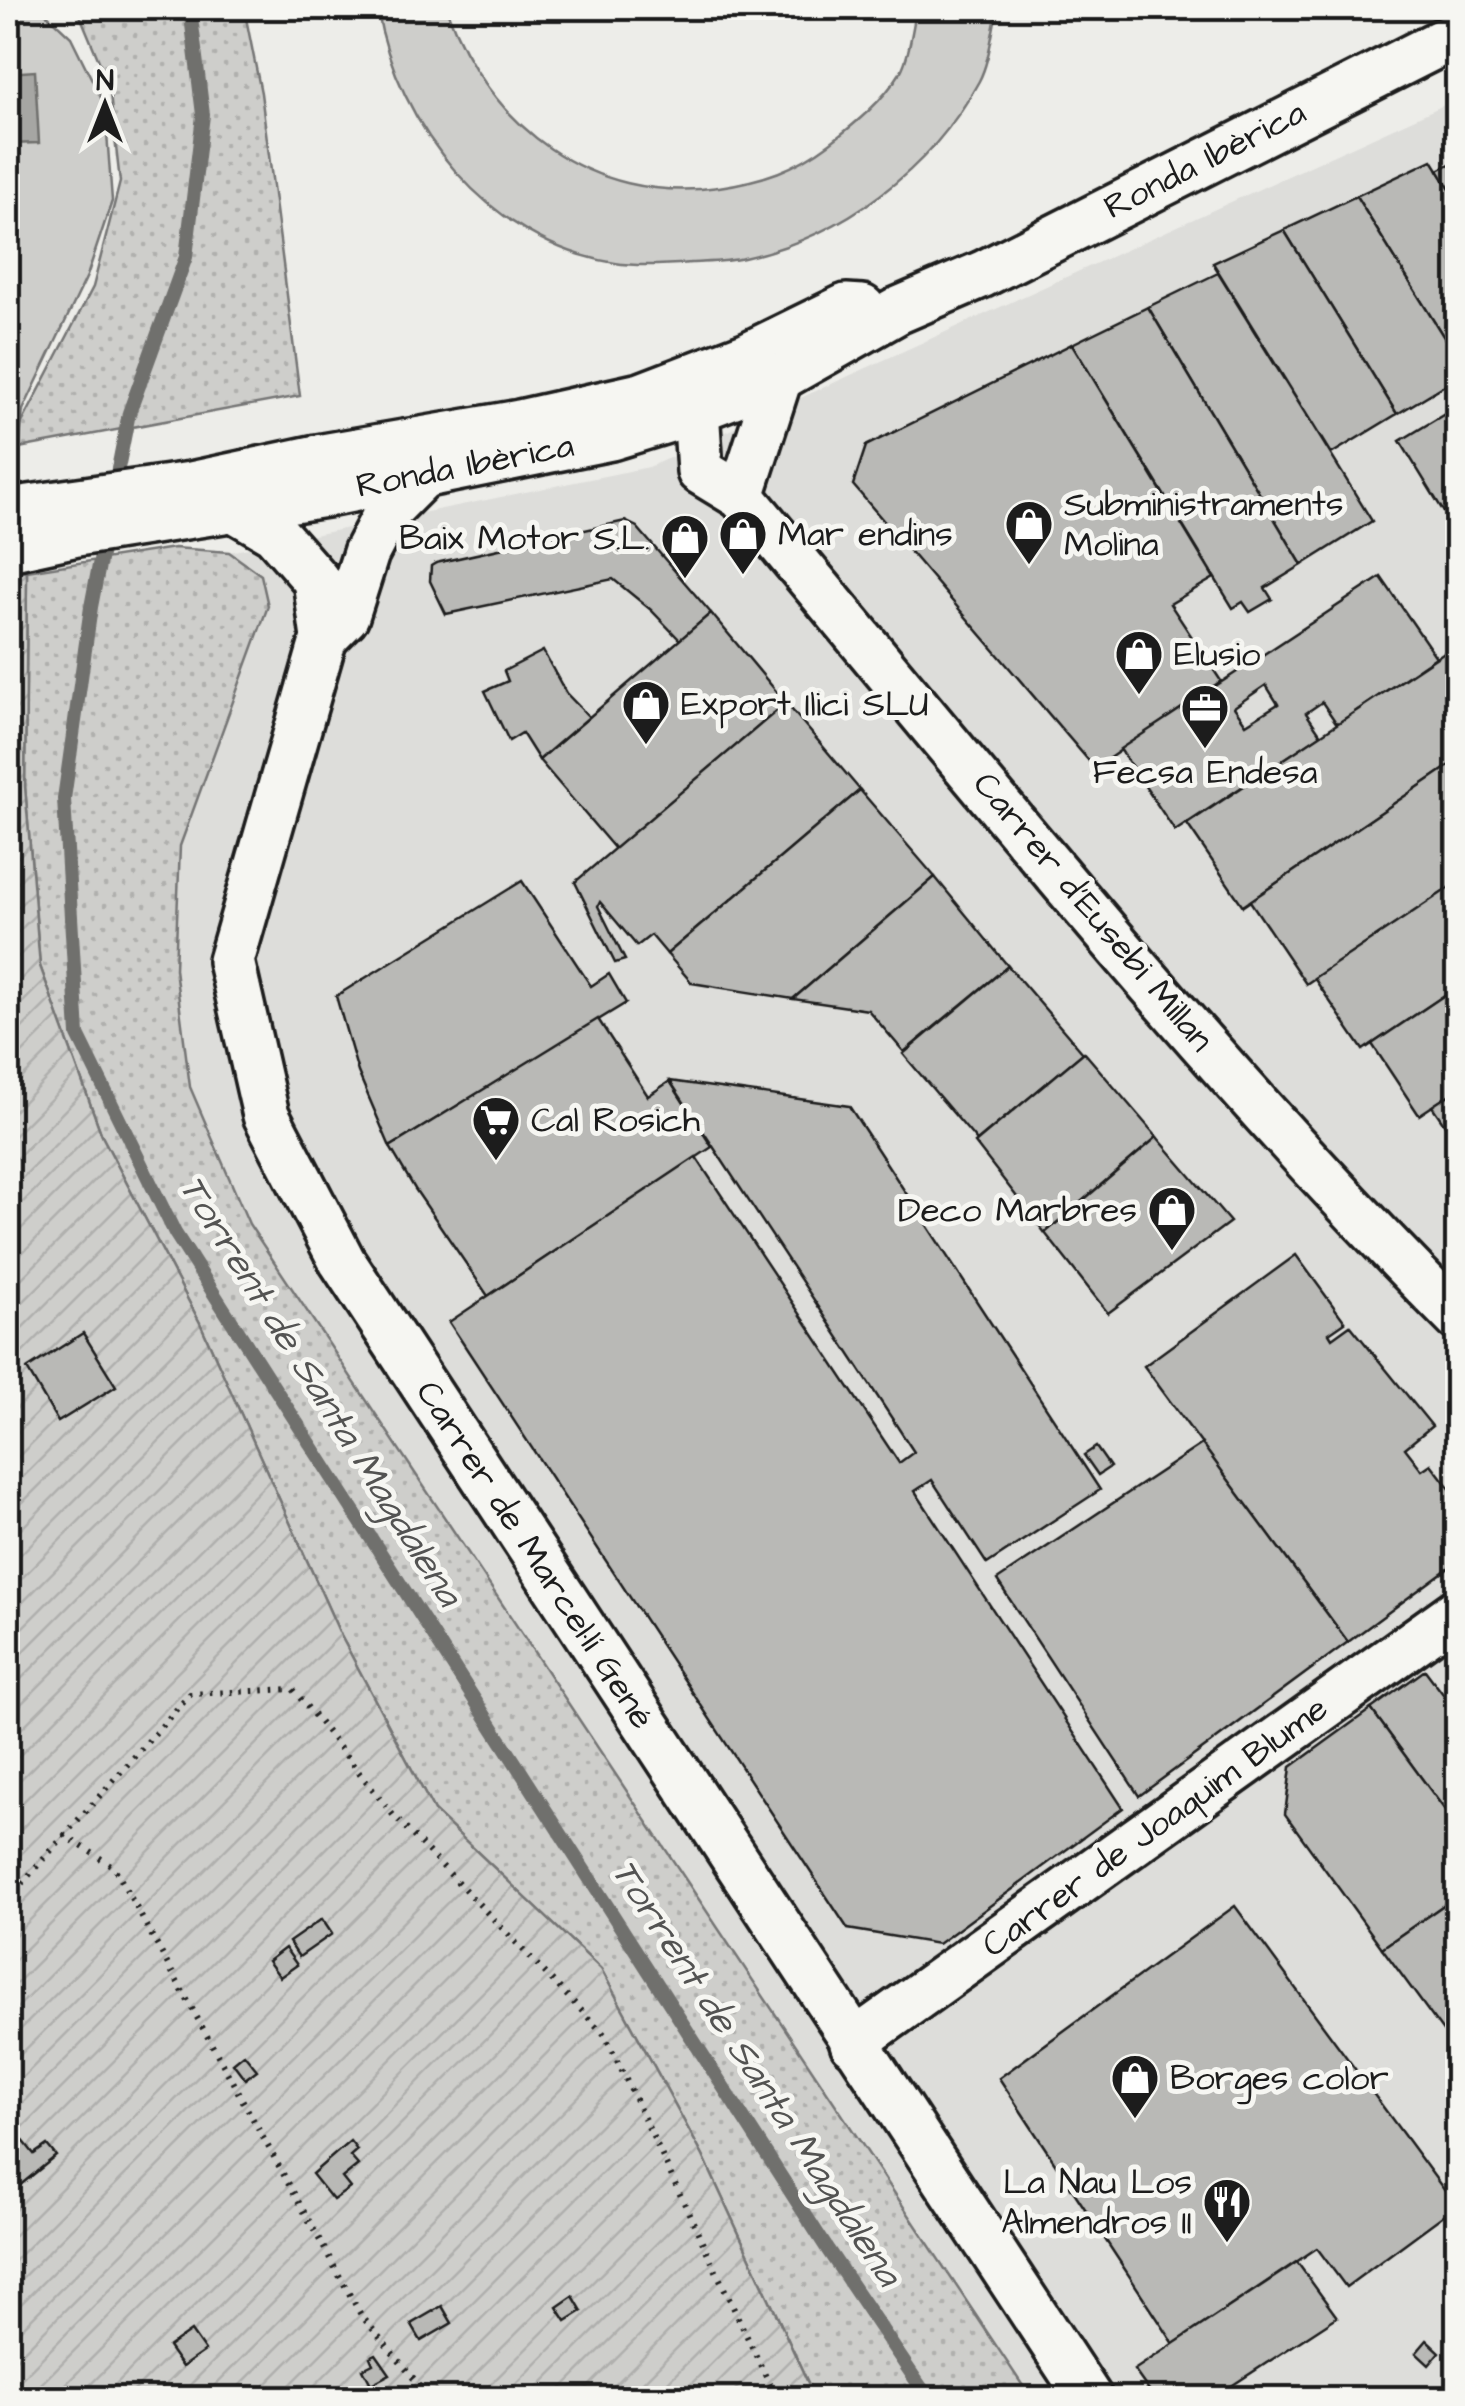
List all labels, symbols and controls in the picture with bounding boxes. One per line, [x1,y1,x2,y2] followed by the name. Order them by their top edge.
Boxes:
[55,55,155,155] north arrow
[96,62,114,101] text: N
[1096,88,1314,232] street label: Ronda Ibèrica
[352,421,578,511] street label: Ronda Ibèrica
[1064,480,1344,569] place label: Subministraments Molina
[1003,498,1055,566] shop icon: Subministraments Molina
[717,508,769,576] shop icon: Mar endins
[778,510,953,559] place label: Mar endins
[659,512,711,580] shop icon: Baix Motor S.L.
[399,514,650,563] place label: Baix Motor S.L.
[1113,628,1165,696] shop icon: Elusio
[1174,630,1261,679] place label: Elusio
[620,678,672,746] shop icon: Export Ilici SLU
[681,680,929,729] place label: Export Ilici SLU
[1179,682,1231,750] office icon: Fecsa Endesa
[1092,748,1318,797] place label: Fecsa Endesa
[961,762,1225,1062] street label: Carrer d'Eusebi Millan
[470,1094,522,1162] supermarket icon: Cal Rosich
[531,1096,700,1145] place label: Cal Rosich
[165,1166,475,1618] water label: Torrent de Santa Magdalena
[1146,1184,1198,1252] shop icon: Deco Marbres
[898,1186,1137,1235] place label: Deco Marbres
[404,1371,666,1739] street label: Carrer de Marcel·lí Gené
[972,1685,1338,1969] street label: Carrer de Joaquim Blume
[597,1850,915,2298] water label: Torrent de Santa Magdalena
[1109,2052,1161,2120] shop icon: Borges color
[1170,2054,1389,2105] place label: Borges color
[1001,2158,1192,2247] place label: La Nau Los Almendros II
[1201,2176,1253,2244] restaurant icon: La Nau Los Almendros II

